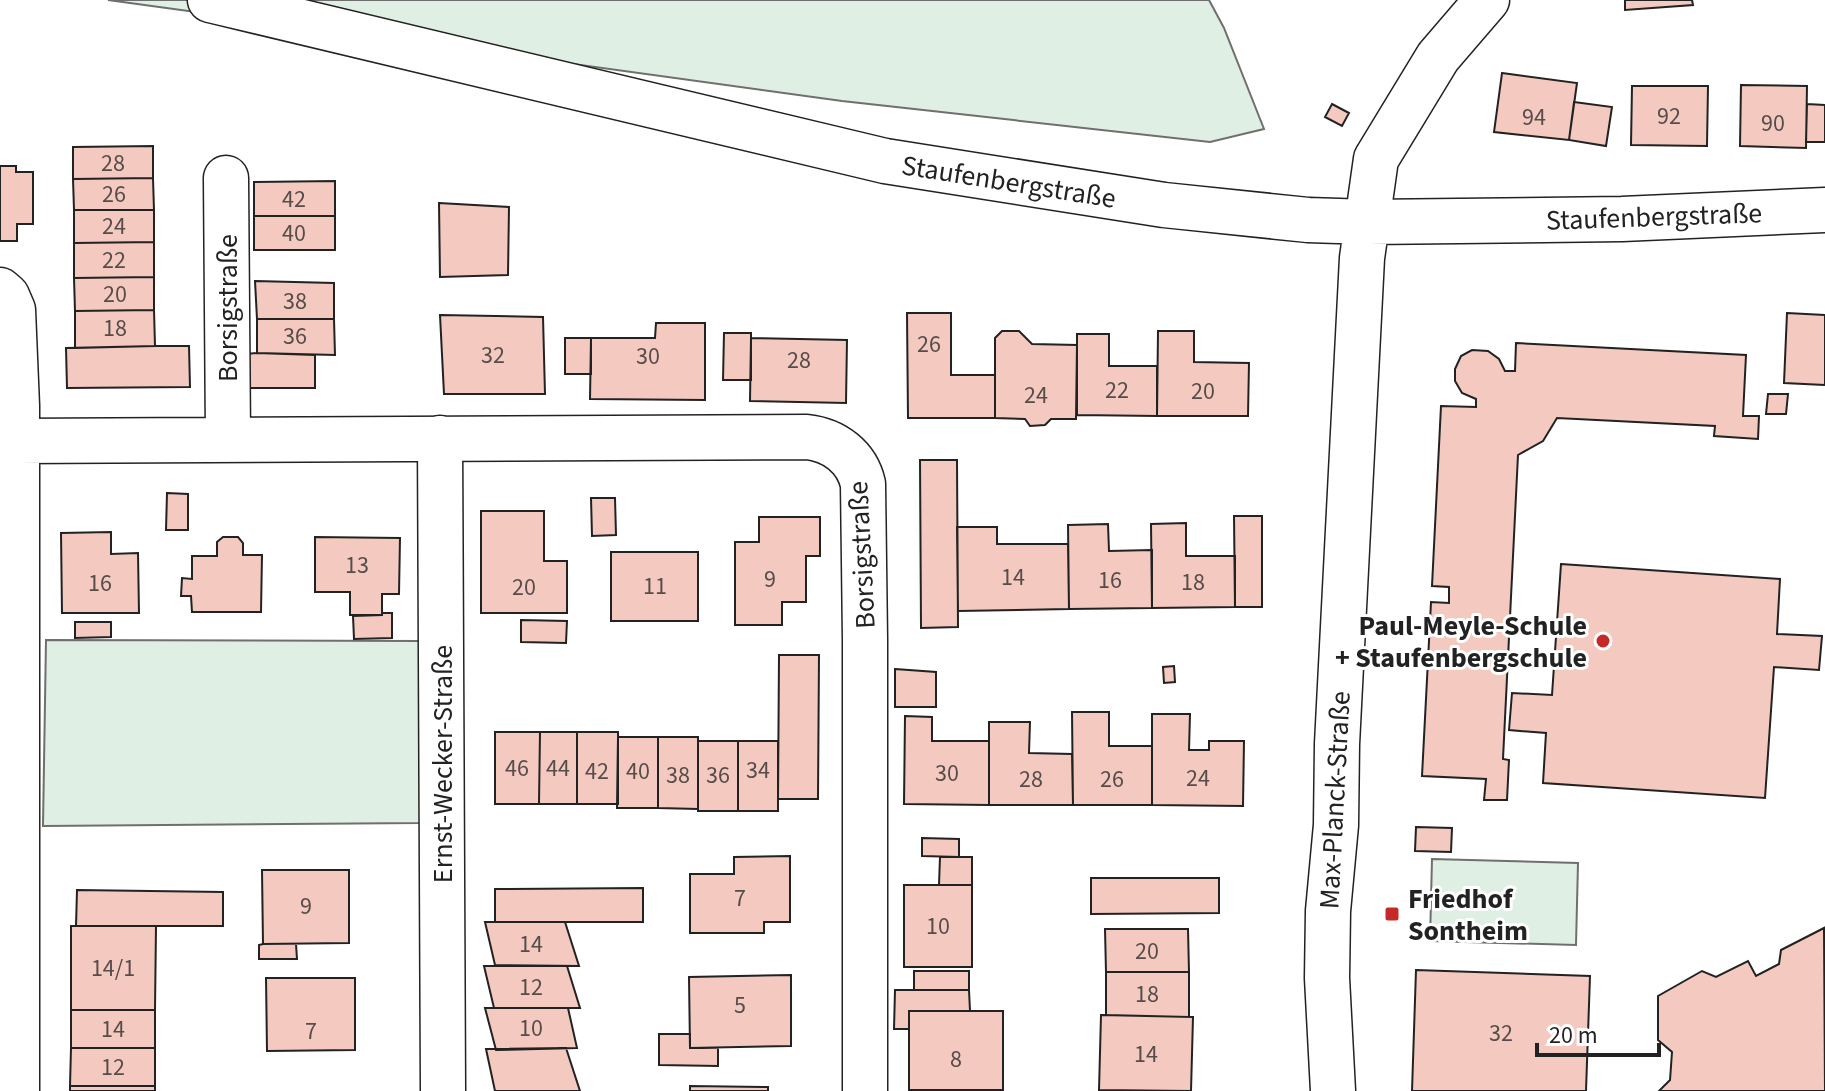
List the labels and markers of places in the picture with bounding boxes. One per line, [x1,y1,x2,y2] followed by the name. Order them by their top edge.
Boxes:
[1335,606,1587,678] place label: Paul-Meyle-Schule + Staufenbergschule
[1594,632,1612,650] marker: Paul-Meyle-Schule + Staufenbergschule
[1408,879,1528,951] place label: Friedhof Sontheim
[1383,905,1401,923] marker: Friedhof Sontheim

